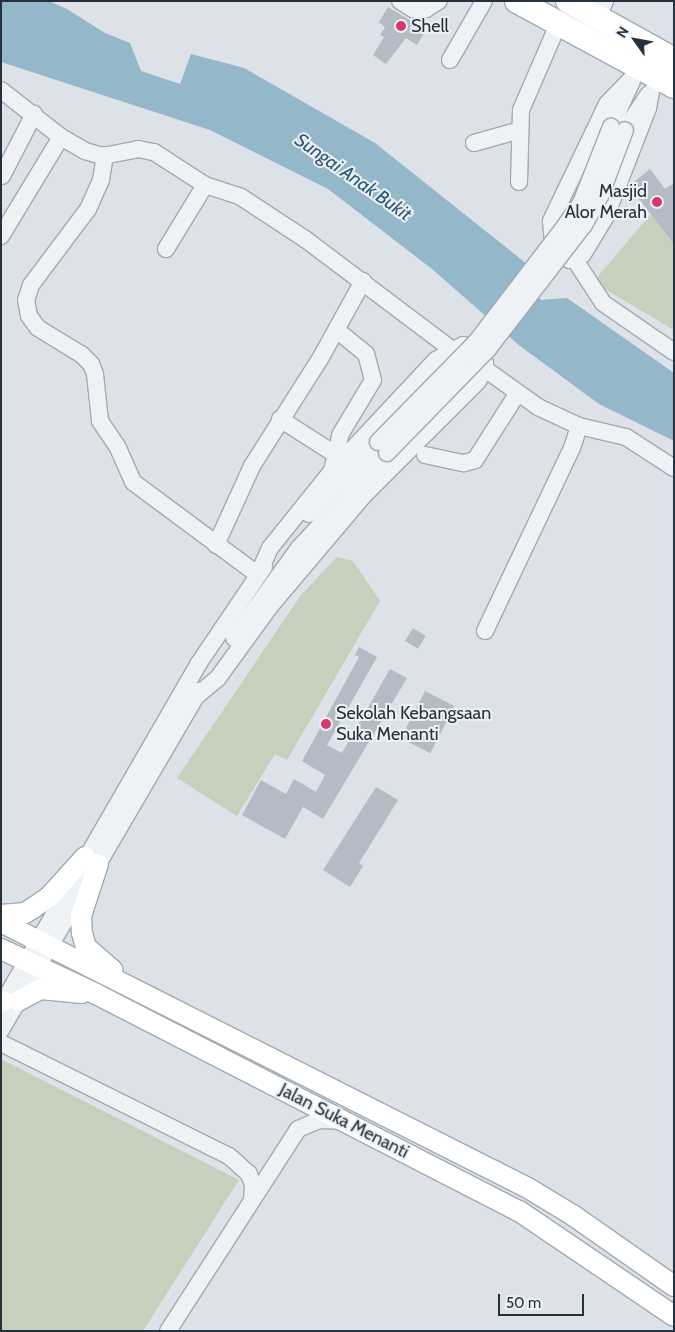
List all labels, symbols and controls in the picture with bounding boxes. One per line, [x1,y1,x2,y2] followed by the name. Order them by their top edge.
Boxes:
[411,15,449,37] place label: Shell
[610,15,660,65] north arrow
[395,20,407,32] marker: Shell
[612,23,633,41] text: N
[290,128,416,226] water label: Sungai Anak Bukit
[565,181,647,223] place label: Masjid Alor Merah
[651,196,663,208] marker: Masjid Alor Merah
[336,703,491,746] place label: Sekolah Kebangsaan Suka Menanti
[320,718,332,730] marker: Sekolah Kebangsaan Suka Menanti
[276,1079,412,1163] street label: Jalan Suka Menanti
[500,1284,586,1316] scale bar
[506,1294,541,1312] text: 50 m

